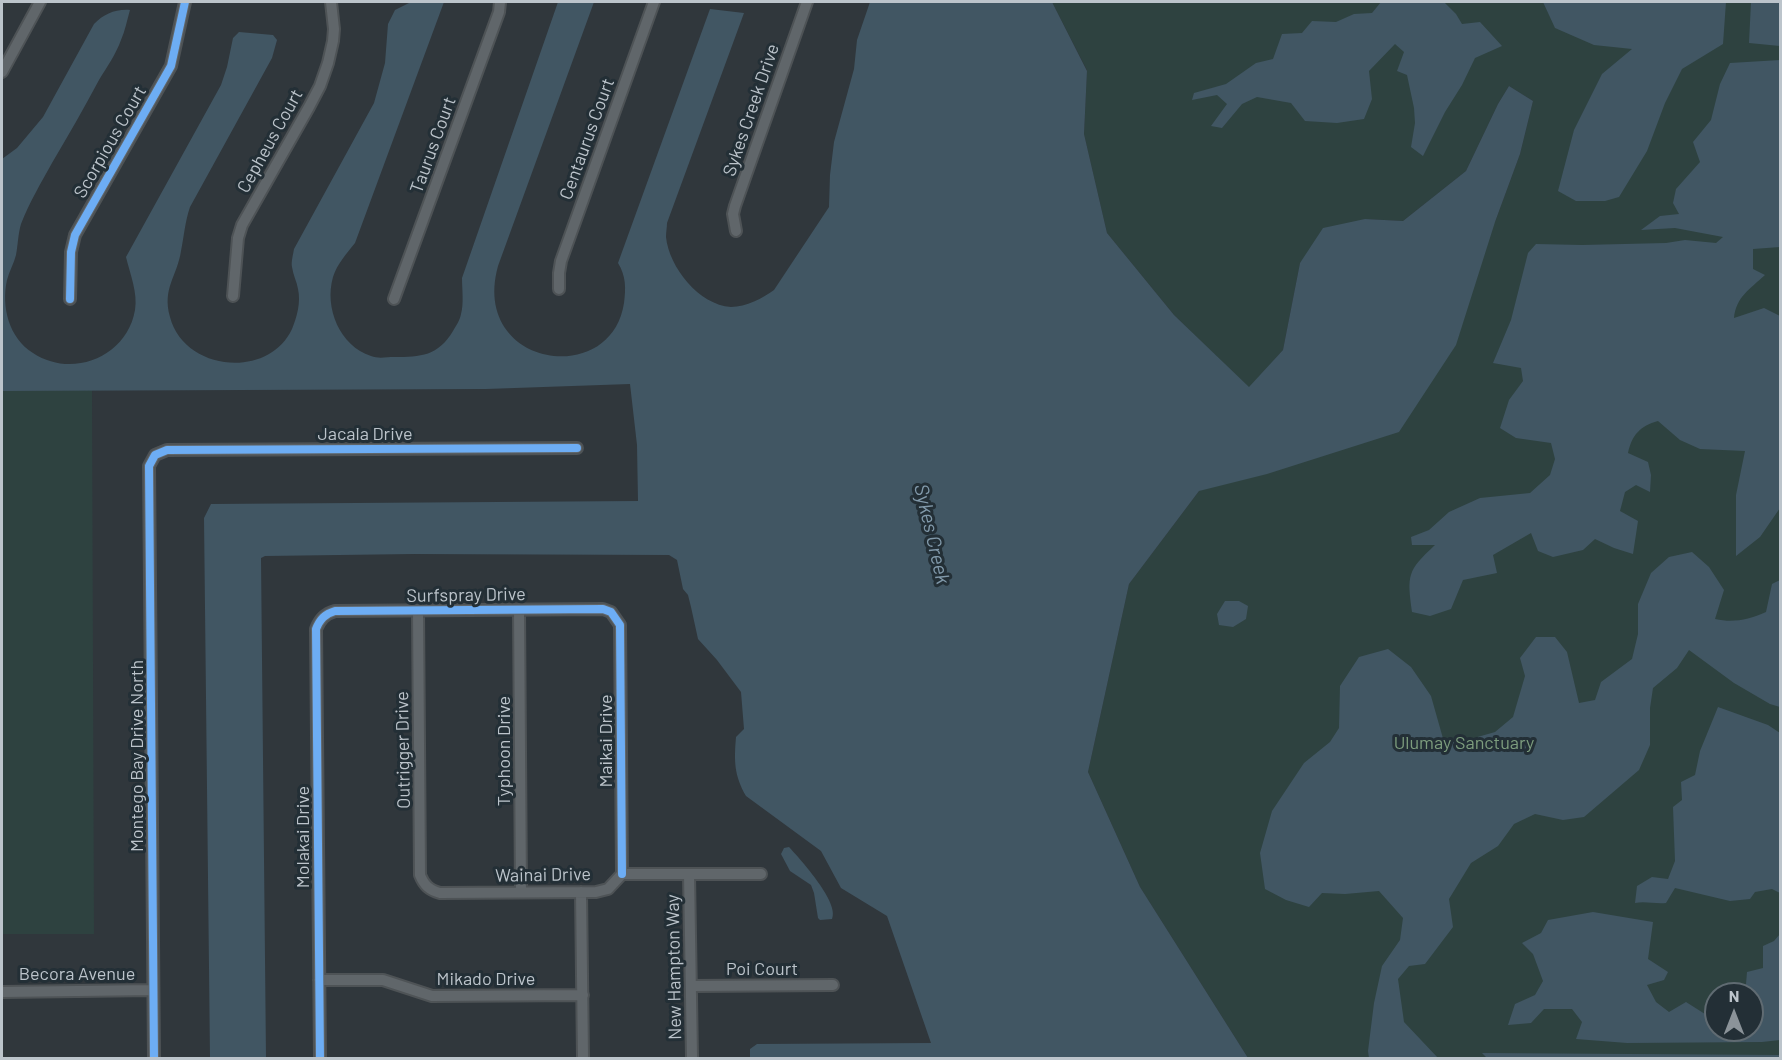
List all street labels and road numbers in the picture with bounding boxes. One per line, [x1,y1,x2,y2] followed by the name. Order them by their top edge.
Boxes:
[718,41,784,179] street label: Sykes Creek Drive
[555,75,619,203] street label: Centaurus Court
[69,82,151,202] street label: Scorpious Court
[233,85,307,197] street label: Cepheus Court
[406,94,460,196] street label: Taurus Court
[317,423,413,445] street label: Jacala Drive
[406,583,526,607] street label: Surfspray Drive
[126,660,148,852] street label: Montego Bay Drive North
[391,691,415,809] street label: Outrigger Drive
[595,694,617,788] street label: Maikai Drive
[493,696,515,806] street label: Typhoon Drive
[292,786,314,888] street label: Molakai Drive
[495,863,591,887] street label: Wainai Drive
[662,894,686,1040] street label: New Hampton Way
[726,958,798,980] street label: Poi Court
[19,963,135,985] street label: Becora Avenue
[437,968,535,990] street label: Mikado Drive

